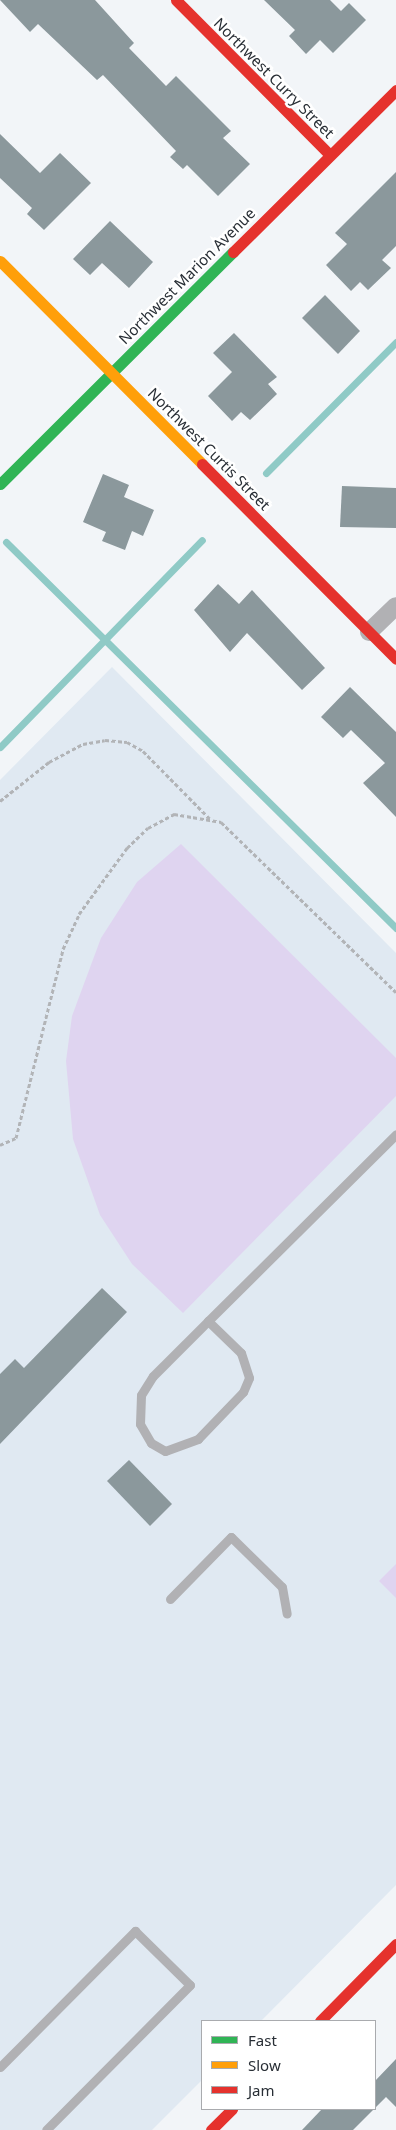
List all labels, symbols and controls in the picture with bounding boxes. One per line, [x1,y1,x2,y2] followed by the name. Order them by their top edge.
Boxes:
[210,14,338,142] street label: Northwest Curry Street
[115,204,259,348] street label: Northwest Marion Avenue
[144,384,274,514] street label: Northwest Curtis Street
[201,2020,376,2110] legend
[248,2030,277,2050] text: Fast
[248,2055,281,2075] text: Slow
[248,2080,275,2100] text: Jam

